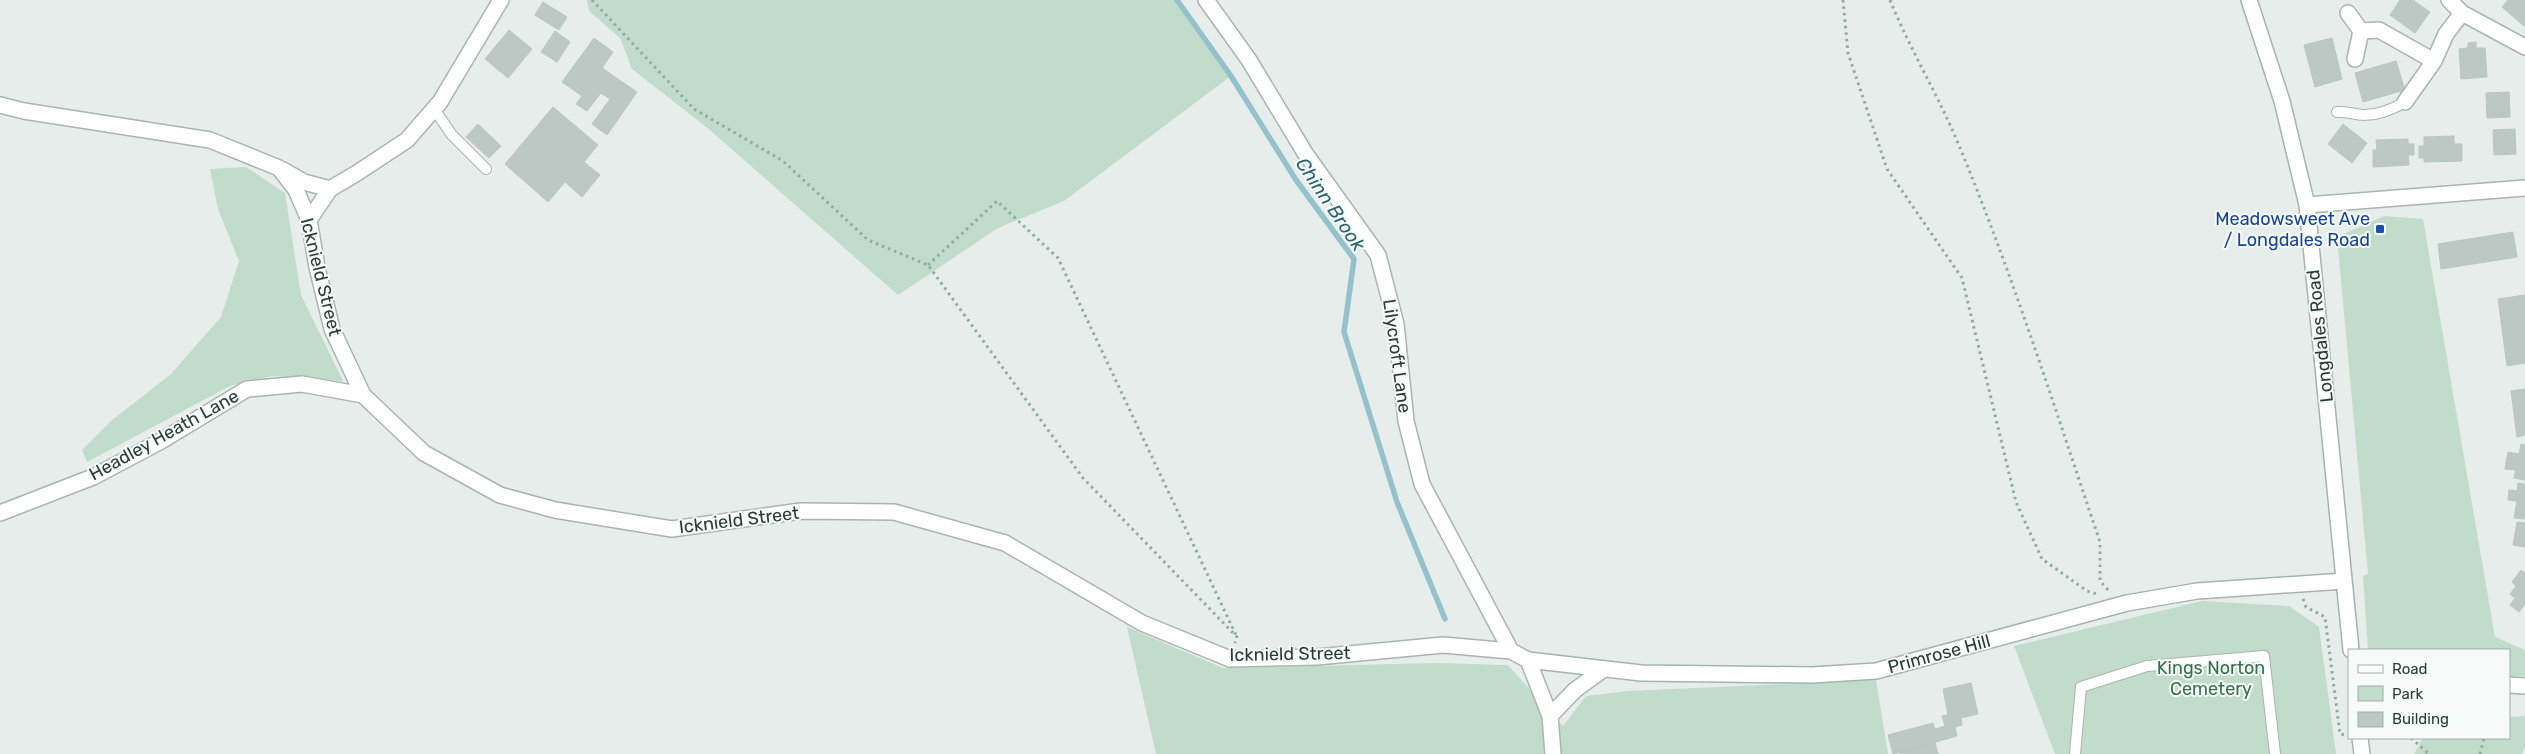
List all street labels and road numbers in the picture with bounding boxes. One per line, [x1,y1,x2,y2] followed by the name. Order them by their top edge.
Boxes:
[296,216,346,338] street label: Icknield Street
[2302,269,2338,403] street label: Longdales Road
[1378,298,1416,414] street label: Lilycroft Lane
[85,385,243,485] street label: Headley Heath Lane
[678,502,800,538] street label: Icknield Street
[1885,630,1993,678] street label: Primrose Hill
[1229,642,1351,666] street label: Icknield Street

